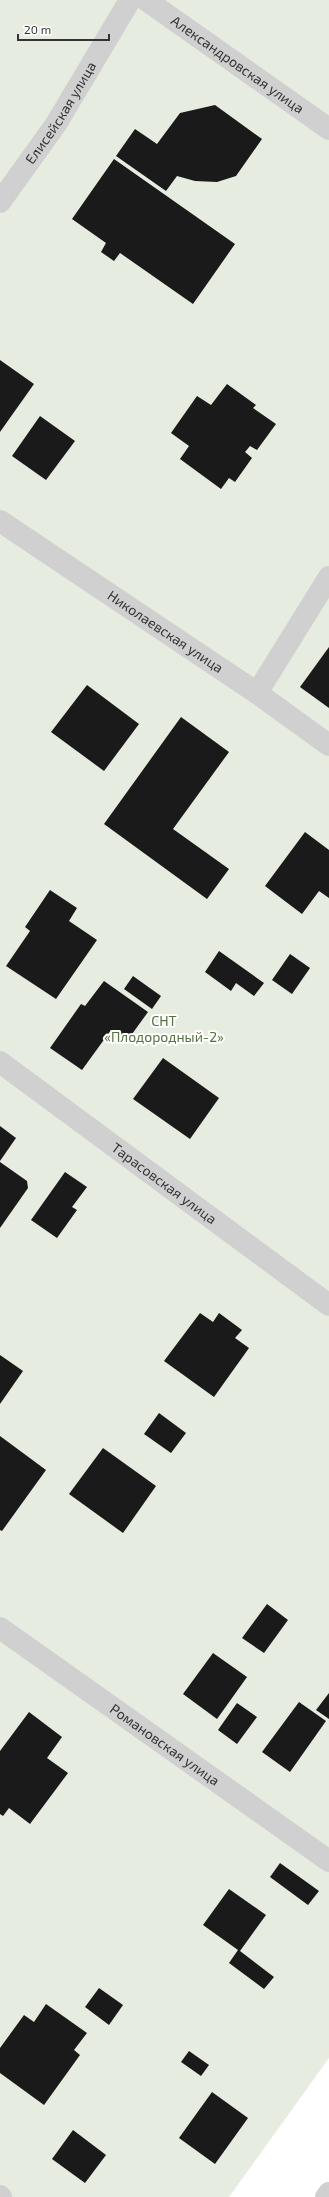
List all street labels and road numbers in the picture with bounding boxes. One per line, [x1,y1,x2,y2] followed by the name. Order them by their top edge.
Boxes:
[168,11,308,117] street label: Александровская улица
[21,58,99,167] street label: Елисейская улица
[104,586,227,676] street label: Николаевская улица
[109,1138,220,1227] street label: Тарасовская улица
[107,1700,223,1789] street label: Романовская улица

